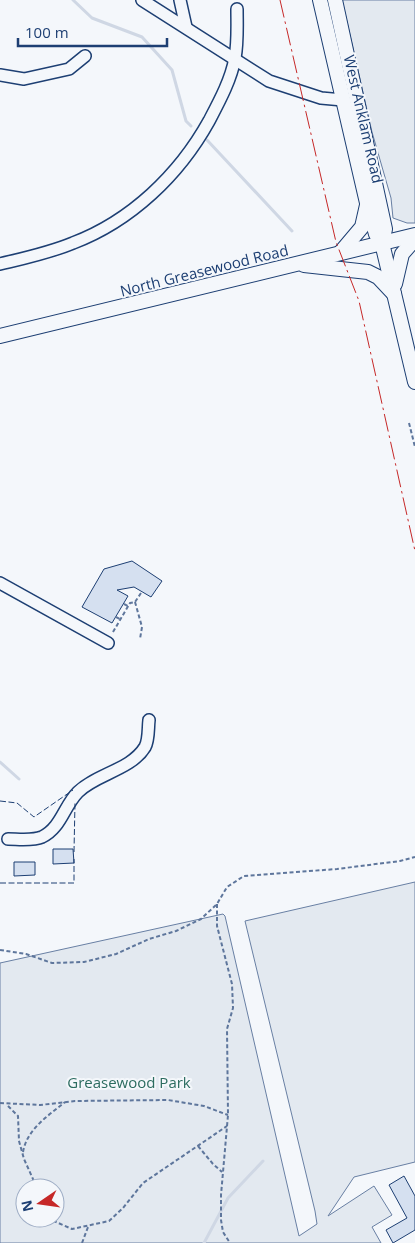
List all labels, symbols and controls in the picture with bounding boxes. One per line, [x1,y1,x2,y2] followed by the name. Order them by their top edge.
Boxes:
[18,15,166,47] scale bar
[25,22,69,42] text: 100 m
[340,53,388,185] street label: West Anklam Road
[118,239,290,301] street label: North Greasewood Road
[67,1072,191,1092] park label: Greasewood Park
[15,1178,65,1228] north arrow
[16,1198,37,1214] text: N

